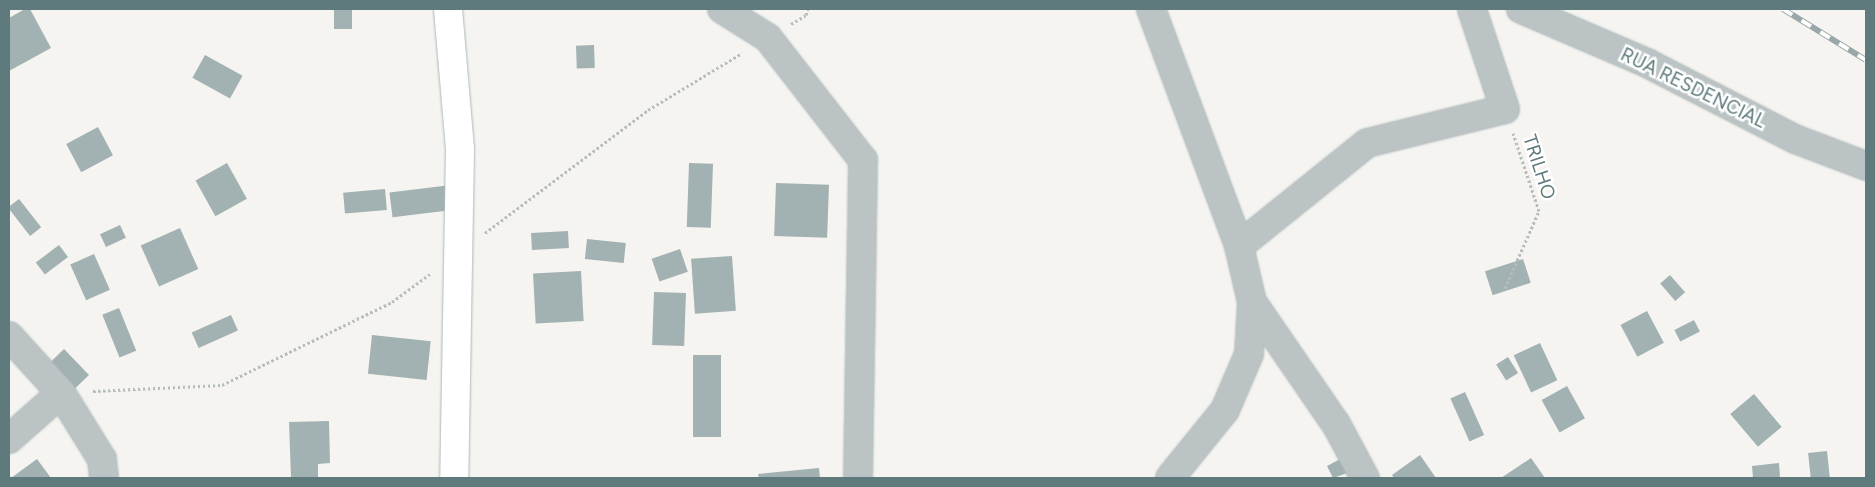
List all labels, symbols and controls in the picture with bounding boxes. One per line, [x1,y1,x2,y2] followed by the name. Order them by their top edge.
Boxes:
[1617,43,1769,133] street label: RUA RESDENCIAL
[1518,132,1560,202] street label: TRILHO

